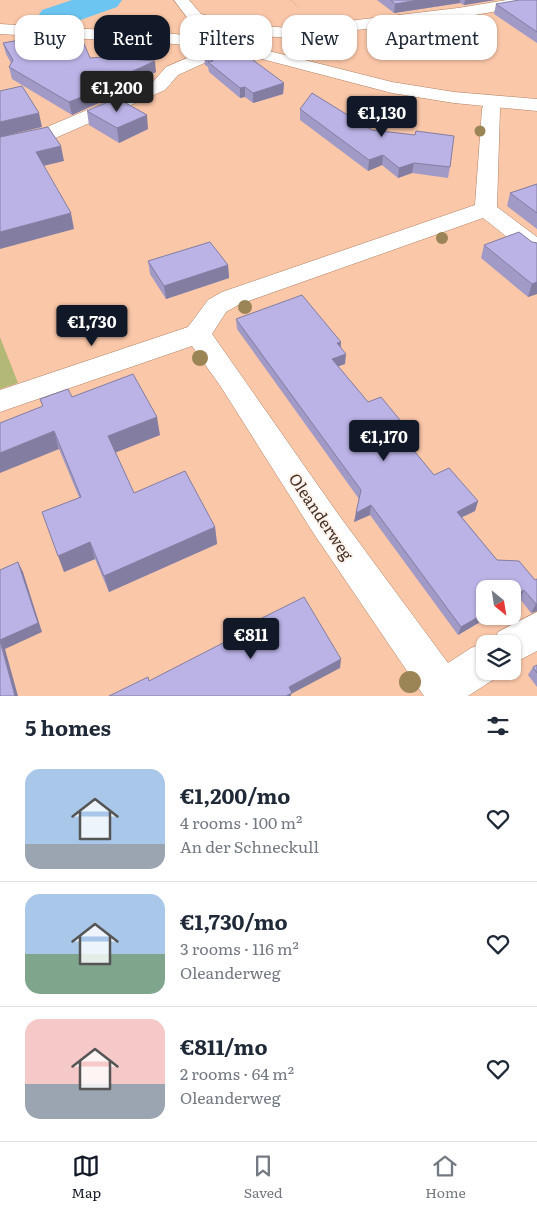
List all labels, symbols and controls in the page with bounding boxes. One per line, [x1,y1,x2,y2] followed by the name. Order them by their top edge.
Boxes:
[15,15,84,60] chip: Buy
[94,15,170,60] chip: Rent
[180,15,272,60] chip: Filters
[282,15,357,60] chip: New
[367,15,497,60] chip: Apartment
[76,70,158,113] pin: €1,200
[91,75,143,99] text: €1,200
[341,96,423,138] pin: €1,130
[358,100,406,124] text: €1,130
[51,304,133,347] pin: €1,730
[67,309,117,333] text: €1,730
[343,420,425,462] pin: €1,170
[360,424,408,448] text: €1,170
[284,468,360,564] street label: Oleanderweg
[476,580,521,625] north arrow
[476,580,521,680] map controls
[221,618,281,660] pin: €811
[234,622,268,646] text: €811
[476,635,521,680] button: layers
[25,711,111,742] text: 5 homes
[484,712,512,740] icon: filters
[180,779,290,810] text: €1,200/mo
[65,789,125,849] icon: home
[484,805,512,833] icon: heart
[180,810,302,834] text: 4 rooms · 100 m²
[180,834,319,858] text: An der Schneckull
[180,905,288,936] text: €1,730/mo
[65,914,125,974] icon: home
[484,930,512,958] icon: heart
[180,936,299,960] text: 3 rooms · 116 m²
[180,960,281,984] text: Oleanderweg
[180,1030,268,1061] text: €811/mo
[65,1039,125,1099] icon: home
[484,1055,512,1083] icon: heart
[180,1061,294,1085] text: 2 rooms · 64 m²
[180,1085,281,1109] text: Oleanderweg
[71,1152,101,1202] tab: Map
[244,1152,283,1202] tab: Saved
[425,1152,466,1202] tab: Home

